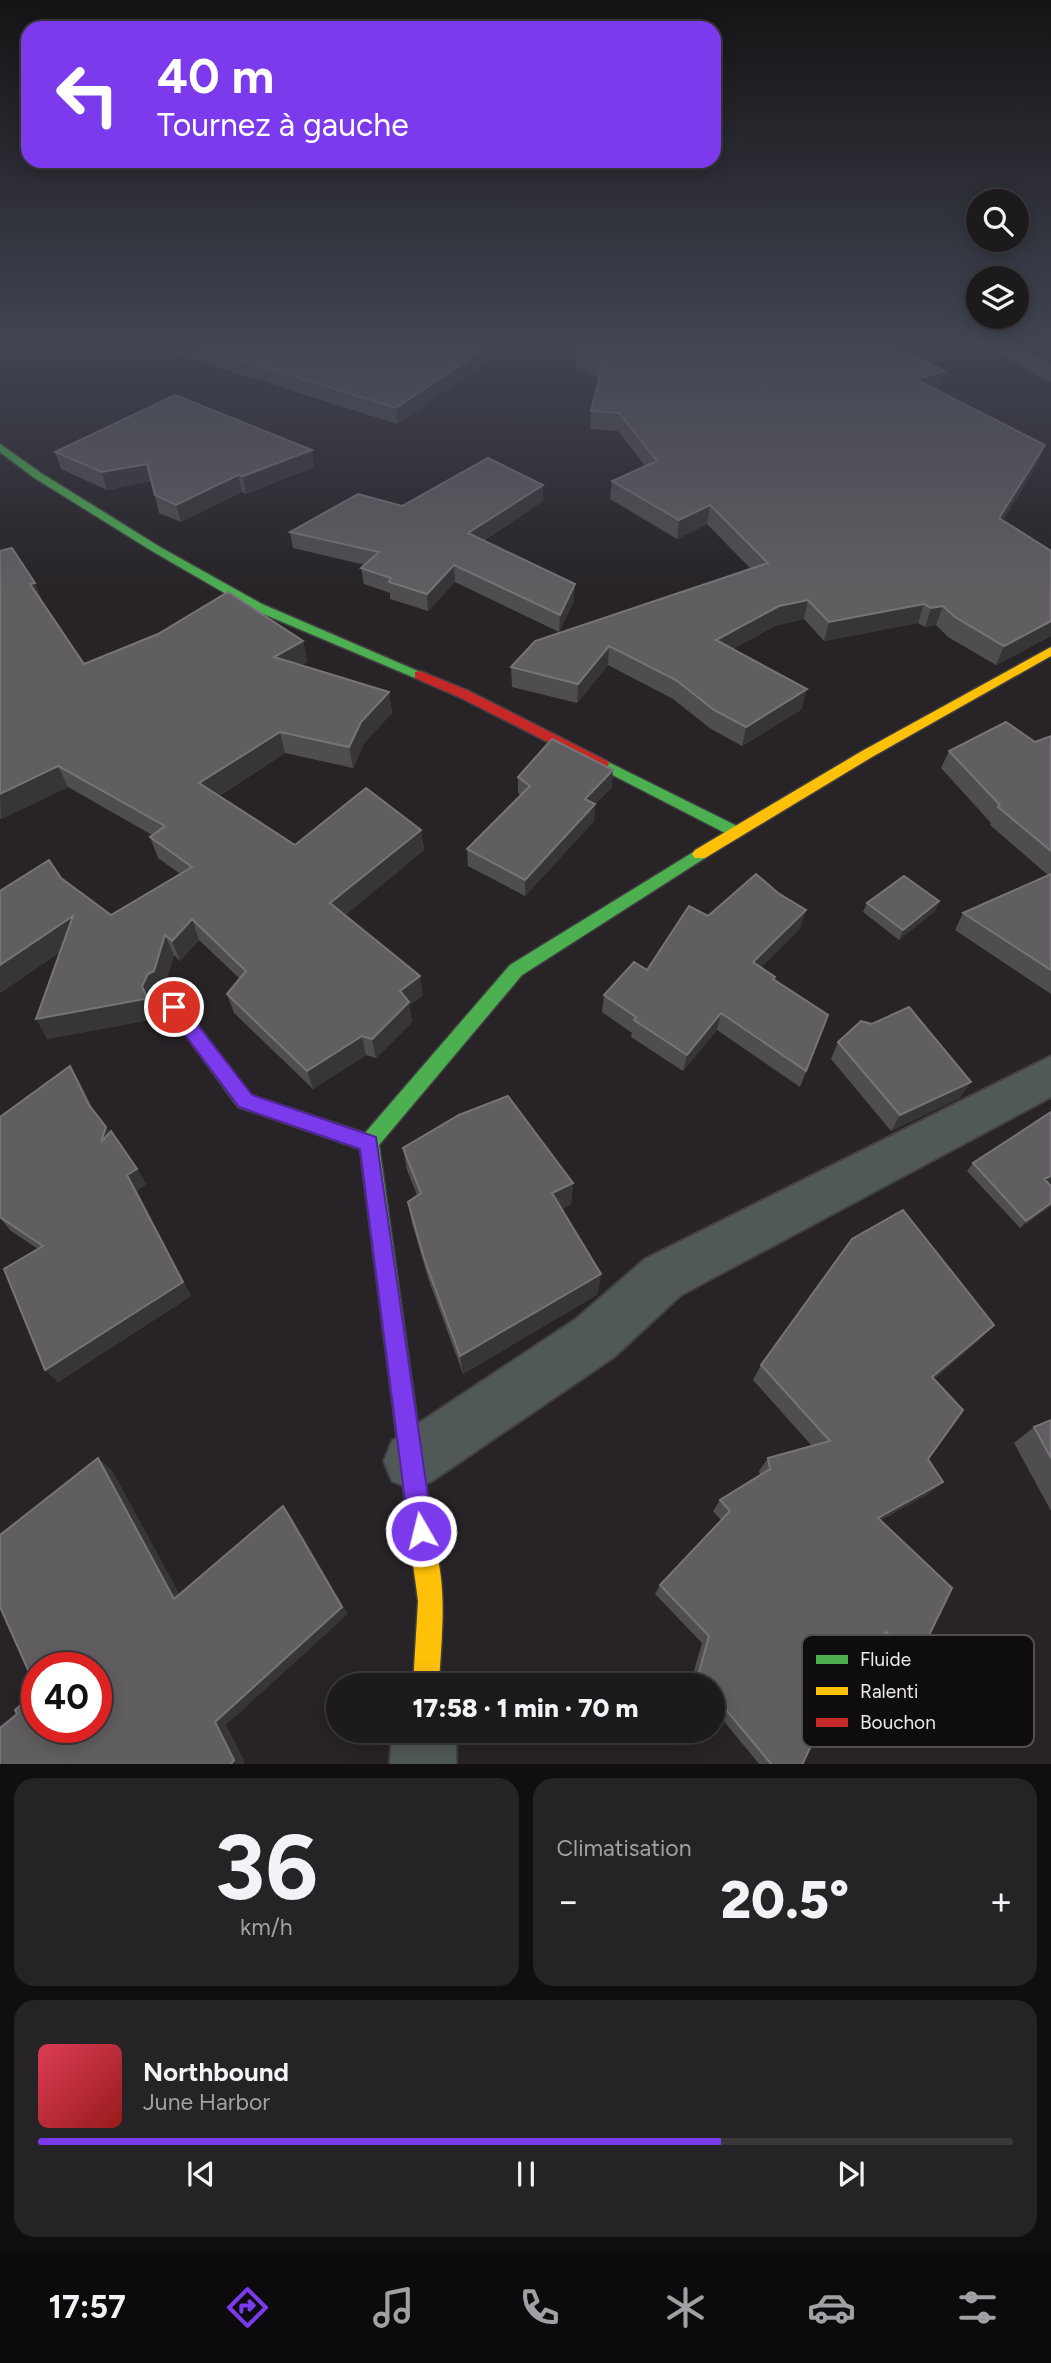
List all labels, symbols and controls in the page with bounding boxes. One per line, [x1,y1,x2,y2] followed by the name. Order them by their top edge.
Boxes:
[157,46,274,105] text: 40 m
[42,49,133,140] icon: left
[157,106,409,144] text: Tournez à gauche
[966,189,1029,329] map controls
[966,189,1029,252] button: search
[966,266,1029,329] button: layers
[144,977,204,1037] pin
[155,988,193,1026] icon: arrive
[384,1494,458,1568] position arrow
[802,1635,1034,1747] legend
[860,1648,911,1671] text: Fluide
[21,1652,112,1743] speed limit sign: 40
[860,1680,918,1703] text: Ralenti
[413,1692,639,1724] text: 17:58 · 1 min · 70 m
[860,1711,936,1734] text: Bouchon
[215,1813,318,1922] text: 36
[557,1834,691,1862] text: Climatisation
[720,1869,849,1931] text: 20.5°
[557,1878,580,1924] text: −
[989,1878,1013,1924] text: +
[240,1913,293,1941] text: km/h
[143,2056,289,2088] text: Northbound
[143,2088,270,2116] text: June Harbor
[182,2155,220,2193] icon: previous
[507,2155,545,2193] icon: pause
[832,2155,870,2193] icon: next
[223,2283,272,2332] icon: directions
[369,2283,418,2332] icon: music
[515,2283,564,2332] icon: phone
[661,2283,710,2332] icon: climate
[807,2283,856,2332] icon: car
[953,2283,1002,2332] icon: filters
[49,2288,126,2326] text: 17:57

